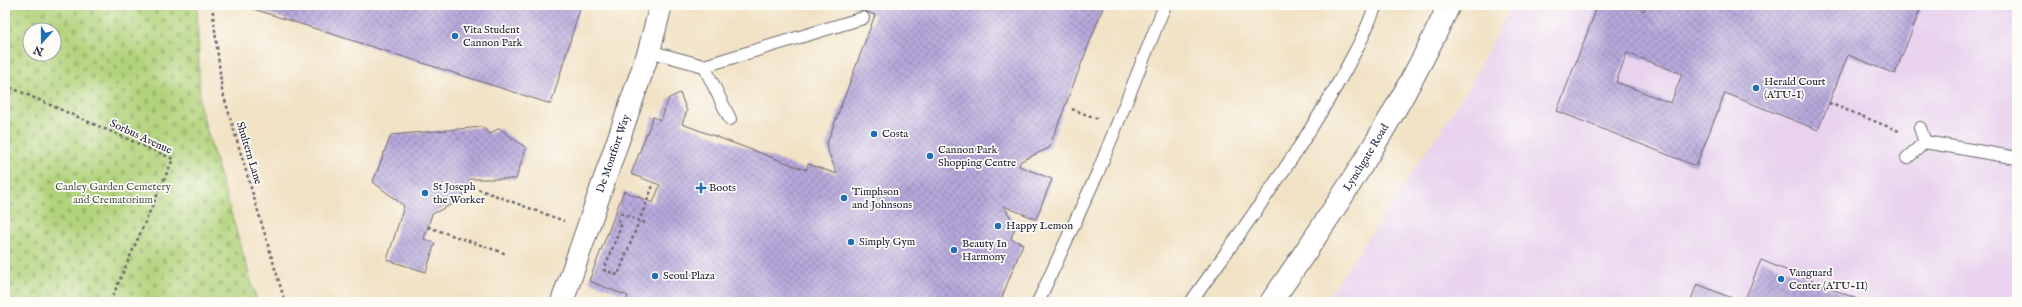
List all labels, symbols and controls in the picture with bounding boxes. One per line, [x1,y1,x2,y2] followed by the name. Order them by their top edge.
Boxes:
[22,22,62,62] north arrow
[462,23,523,50] place label: Vita Student Cannon Park
[450,31,460,41] marker: Vita Student Cannon Park
[31,42,47,59] text: N
[1764,75,1826,102] place label: Herald Court (ATU-I)
[1751,83,1761,93] marker: Herald Court (ATU-I)
[593,112,634,195] street label: De Montfort Way
[108,116,174,158] street label: Sorbus Avenue
[233,120,265,186] street label: Shultern Lane
[1340,121,1392,194] street label: Lynchgate Road
[882,127,908,141] place label: Costa
[869,129,879,139] marker: Costa
[938,143,1016,170] place label: Cannon Park Shopping Centre
[925,151,935,161] marker: Cannon Park Shopping Centre
[55,180,171,207] park label: Canley Garden Cemetery and Crematorium
[433,180,485,207] place label: St Joseph the Worker
[709,181,736,195] place label: Boots
[696,183,706,193] marker: Boots
[852,185,912,212] place label: Timphson and Johnsons
[420,188,430,198] marker: St Joseph the Worker
[839,193,849,203] marker: Timphson and Johnsons
[1006,219,1073,233] place label: Happy Lemon
[993,221,1003,231] marker: Happy Lemon
[859,235,916,249] place label: Simply Gym
[846,237,856,247] marker: Simply Gym
[962,237,1007,264] place label: Beauty In Harmony
[949,245,959,255] marker: Beauty In Harmony
[1788,266,1868,293] place label: Vanguard Center (ATU-II)
[663,269,715,283] place label: Seoul Plaza
[650,271,660,281] marker: Seoul Plaza
[1776,274,1786,284] marker: Vanguard Center (ATU-II)

